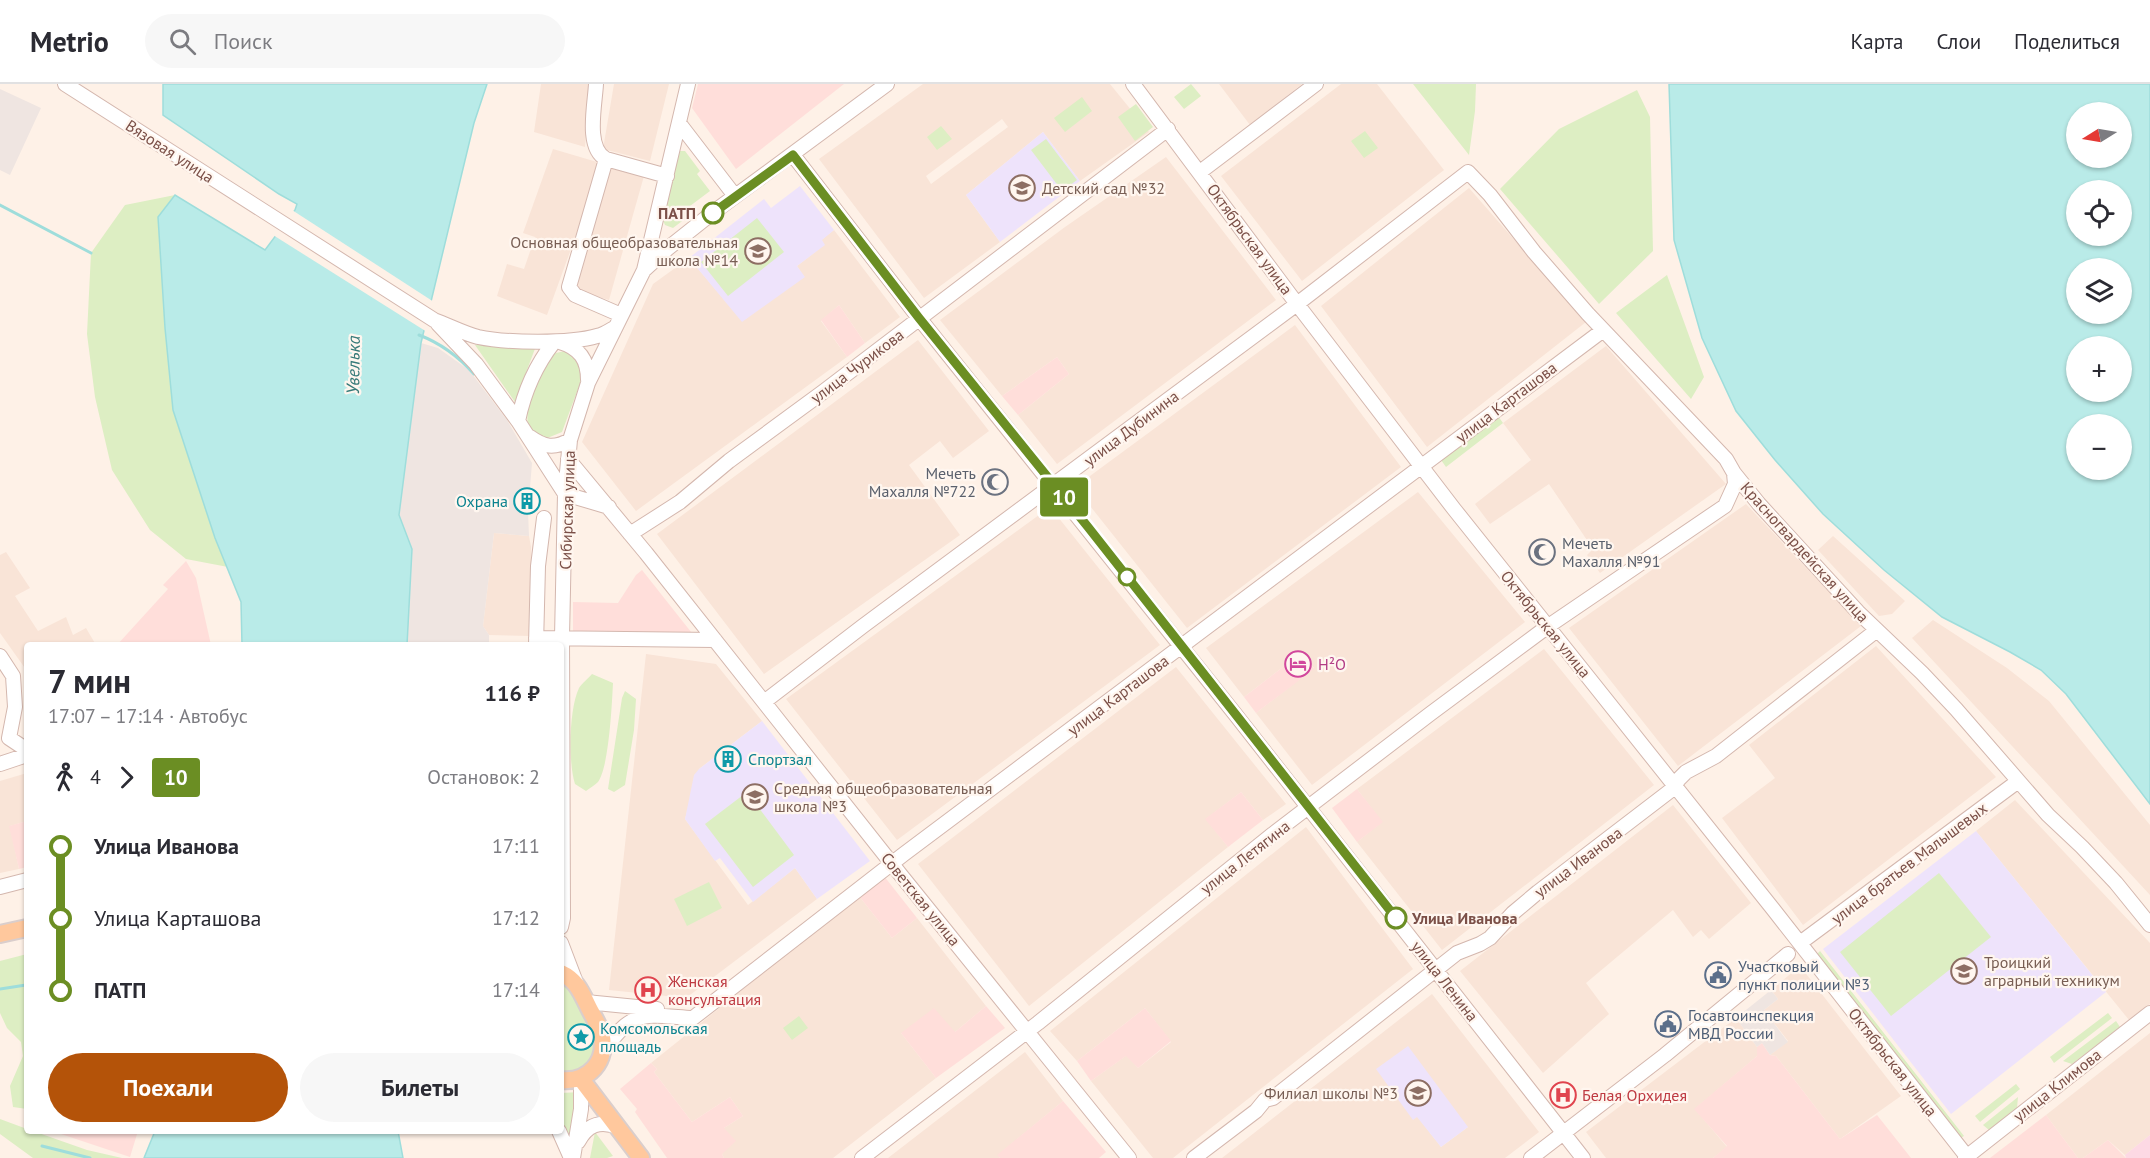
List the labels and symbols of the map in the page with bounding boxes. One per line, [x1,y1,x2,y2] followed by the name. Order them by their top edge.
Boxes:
[2066,102,2132,168] north arrow
[122,115,218,187] street label: Вязовая улица
[1007,173,1037,203] school or university icon: Детский сад №32
[1042,178,1165,198] place label: Детский сад №32
[1203,180,1297,298] street label: Октябрьская улица
[702,202,724,224] marker: ПАТП
[658,203,696,223] place label: ПАТП
[510,232,738,270] place label: Основная общеобразовательная школа №14
[743,236,773,266] school or university icon: Основная общеобразовательная школа №14
[806,324,908,408] street label: улица Чурикова
[341,335,365,394] water label: Увелька
[1451,357,1561,447] street label: улица Карташова
[1080,386,1182,470] street label: улица Дубинина
[555,450,579,570] street label: Сибирская улица
[869,463,976,501] place label: Мечеть Махалля №722
[980,467,1010,497] mosque icon: Мечеть Махалля №722
[1037,478,1091,516] line badge: 10
[1737,478,1873,626] street label: Красногвардейская улица
[512,486,542,516] building icon: Охрана
[456,491,508,511] place label: Охрана
[1562,533,1661,571] place label: Мечеть Махалля №91
[1527,537,1557,567] mosque icon: Мечеть Махалля №91
[1497,566,1595,682] street label: Октябрьская улица
[1118,568,1136,586] unlabelled marker
[1283,649,1313,679] hotel icon: H²O
[1063,650,1173,740] street label: улица Карташова
[1318,654,1346,674] place label: H²O
[713,744,743,774] building icon: Спортзал
[748,749,812,769] place label: Спортзал
[774,778,992,816] place label: Средняя общеобразовательная школа №3
[740,782,770,812] school or university icon: Средняя общеобразовательная школа №3
[1827,798,1991,928] street label: улица братьев Малышевых
[1196,816,1294,898] street label: улица Летягина
[1530,822,1626,902] street label: улица Иванова
[877,848,965,950] street label: Советская улица
[1385,907,1407,929] marker: Улица Иванова
[1411,908,1517,928] place label: Улица Иванова
[1407,937,1483,1025] street label: улица Ленина
[1984,952,2120,990] place label: Троицкий аграрный техникум
[1738,956,1870,994] place label: Участковый пункт полиции №3
[1949,956,1979,986] school or university icon: Троицкий аграрный техникум
[1703,960,1733,990] public building icon: Участковый пункт полиции №3
[667,971,761,1009] place label: Женская консультация
[633,975,663,1005] hospital icon: Женская консультация
[1844,1004,1942,1120] street label: Октябрьская улица
[1688,1005,1814,1043] place label: Госавтоинспекция МВД России
[1653,1009,1683,1039] public building icon: Госавтоинспекция МВД России
[600,1018,708,1056] place label: Комсомольская площадь
[566,1022,596,1052] place icon: Комсомольская площадь
[2009,1044,2105,1126] street label: улица Климова
[1403,1078,1433,1108] school or university icon: Филиал школы №3
[1548,1080,1578,1110] hospital icon: Белая Орхидея
[1264,1083,1398,1103] place label: Филиал школы №3
[1582,1085,1687,1105] place label: Белая Орхидея

